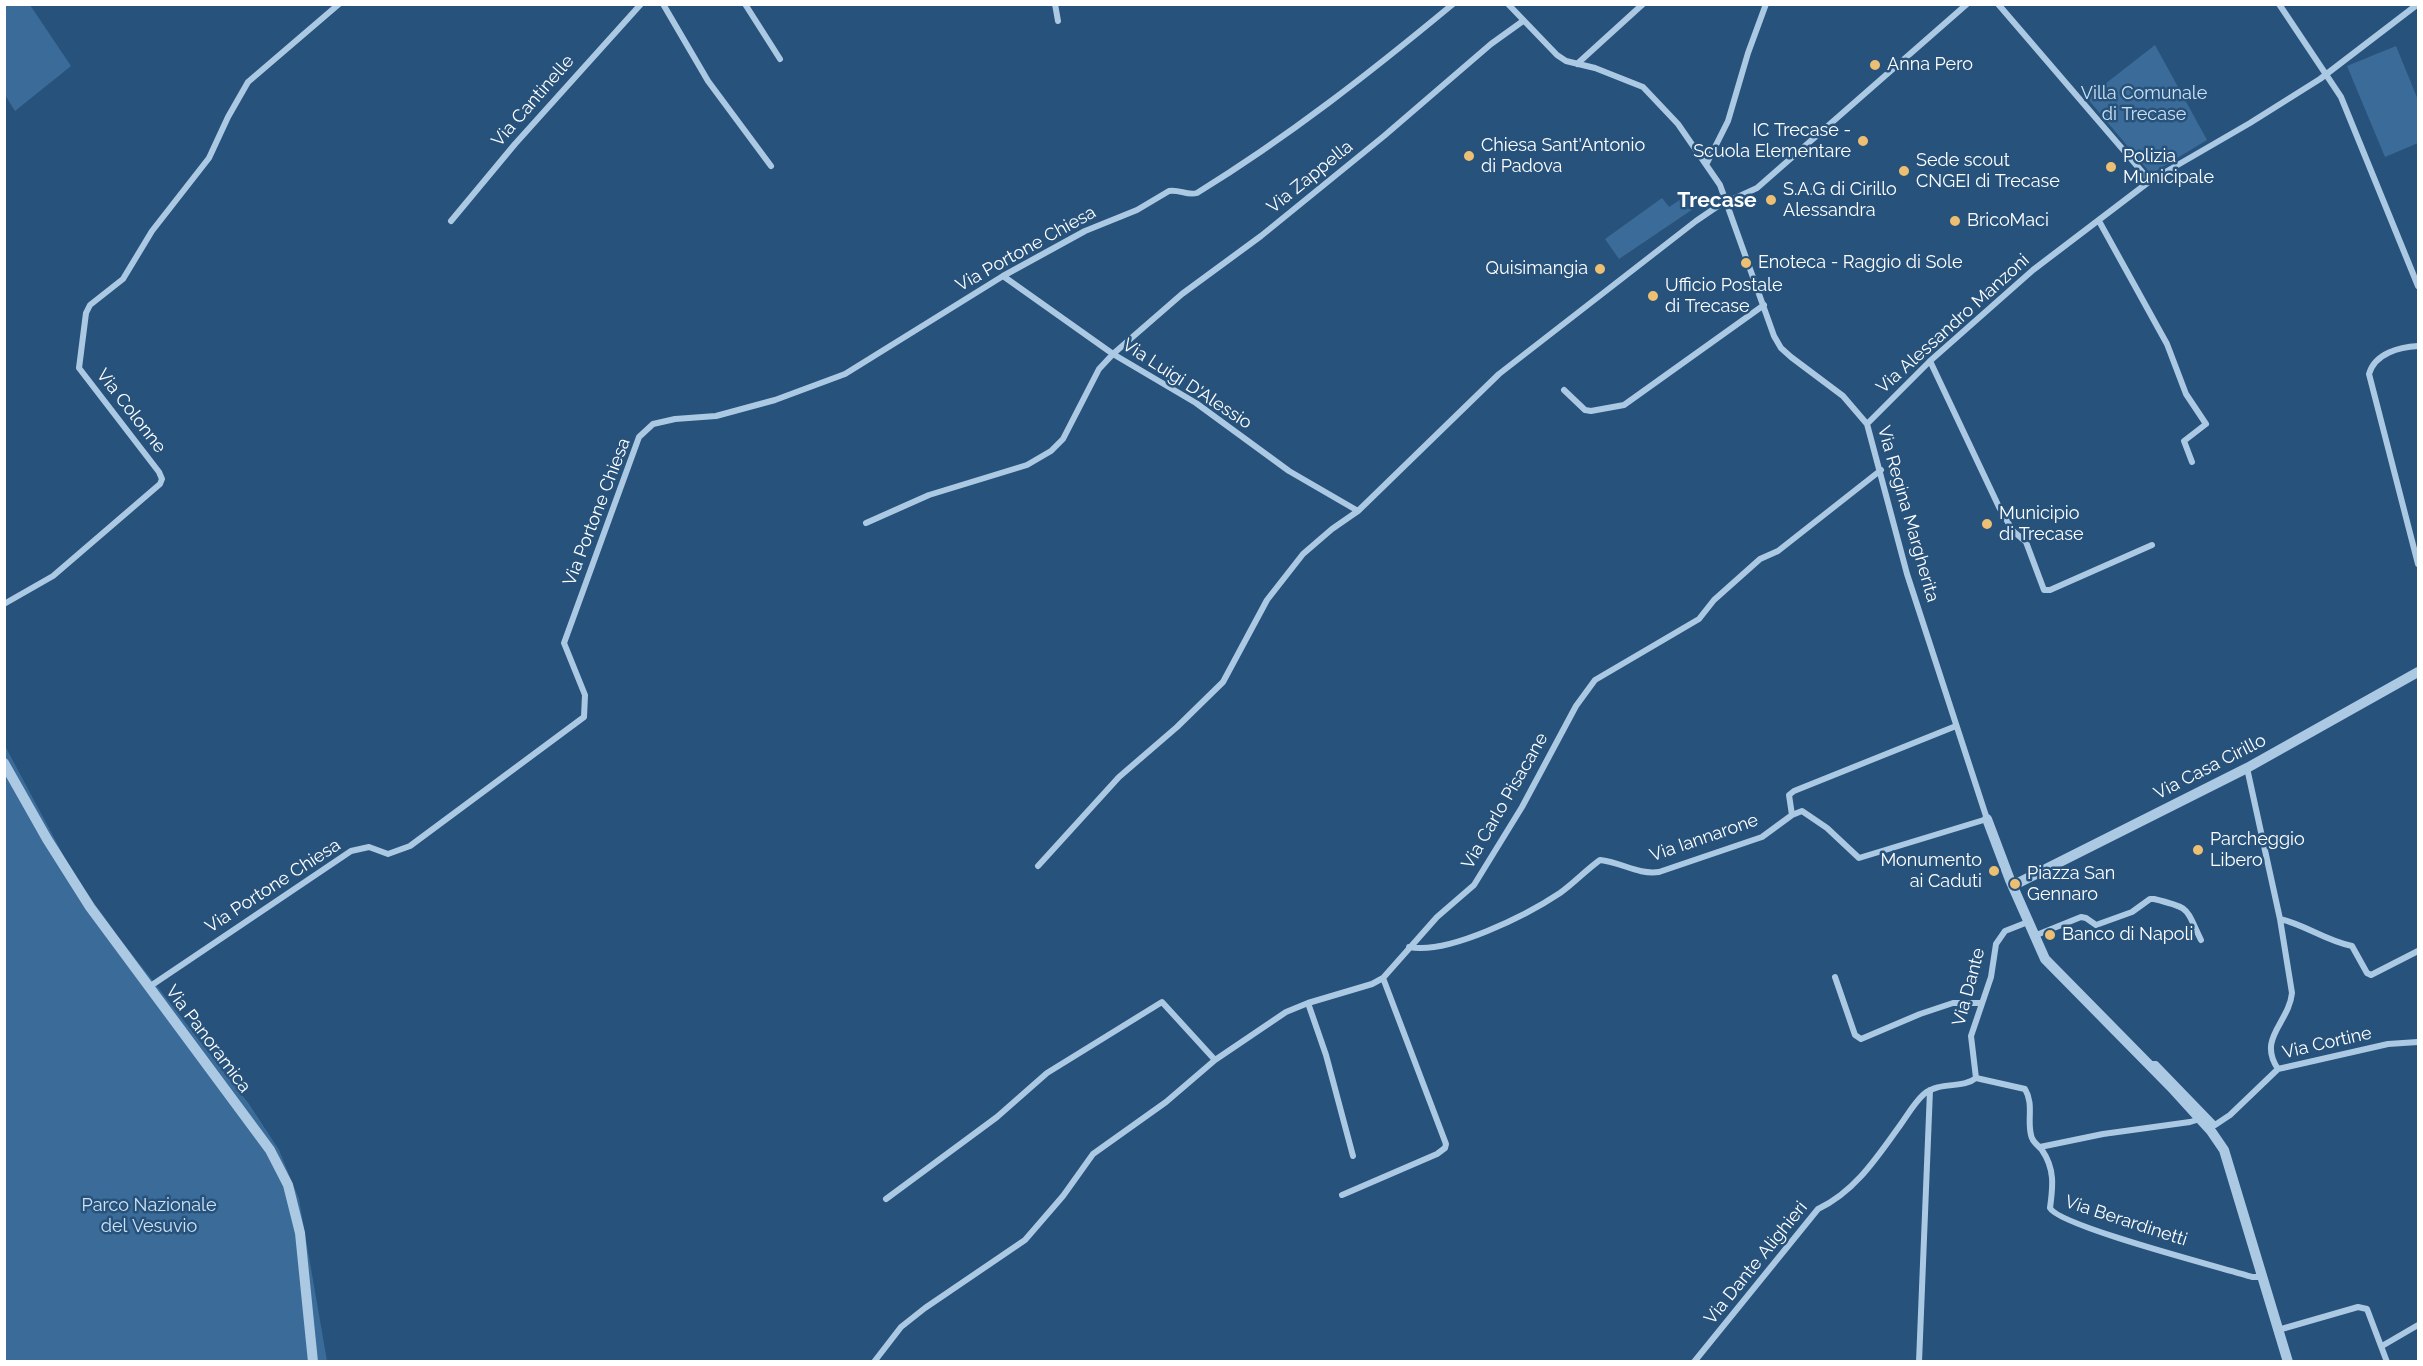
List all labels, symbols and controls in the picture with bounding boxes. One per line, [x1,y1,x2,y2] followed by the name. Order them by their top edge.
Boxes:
[487,51,579,151] street label: Via Cantinelle
[1887,54,1973,76] place label: Anna Pero
[1868,58,1882,72] marker: Anna Pero
[2081,83,2207,125] park label: Villa Comunale di Trecase
[1693,120,1851,162] place label: IC Trecase - Scuola Elementare
[1856,134,1870,148] marker: IC Trecase - Scuola Elementare
[1481,135,1645,178] place label: Chiesa Sant'Antonio di Padova
[1263,136,1357,218] street label: Via Zappella
[2123,146,2214,188] place label: Polizia Municipale
[1462,149,1476,163] marker: Chiesa Sant'Antonio di Padova
[1916,150,2060,192] place label: Sede scout CNGEI di Trecase
[2104,160,2118,174] marker: Polizia Municipale
[1897,164,1911,178] marker: Sede scout CNGEI di Trecase
[1783,179,1897,222] place label: S.A.G di Cirillo Alessandra
[1677,188,1757,214] district label: Trecase
[1764,193,1778,207] marker: S.A.G di Cirillo Alessandra
[952,202,1100,296] street label: Via Portone Chiesa
[1967,210,2049,232] place label: BricoMaci
[1948,214,1962,228] marker: BricoMaci
[1872,250,2034,398] street label: Via Alessandro Manzoni
[1758,252,1963,274] place label: Enoteca - Raggio di Sole
[1739,256,1753,270] marker: Enoteca - Raggio di Sole
[1486,258,1588,280] place label: Quisimangia
[1593,262,1607,276] marker: Quisimangia
[1665,275,1783,318] place label: Ufficio Postale di Trecase
[1646,289,1660,303] marker: Ufficio Postale di Trecase
[1118,334,1256,434] street label: Via Luigi D'Alessio
[91,365,171,457] street label: Via Colonne
[1872,423,1944,605] street label: Via Regina Margherita
[559,435,635,589] street label: Via Portone Chiesa
[1999,503,2084,546] place label: Municipio di Trecase
[1980,517,1994,531] marker: Municipio di Trecase
[1457,729,1553,873] street label: Via Carlo Pisacane
[2150,729,2270,805] street label: Via Casa Cirillo
[1647,809,1761,867] street label: Via Iannarone
[2210,829,2305,872] place label: Parcheggio Libero
[201,834,345,938] street label: Via Portone Chiesa
[2191,843,2205,857] marker: Parcheggio Libero
[1880,850,1982,892] place label: Monumento ai Caduti
[2027,863,2115,906] place label: Piazza San Gennaro
[1987,864,2001,878] marker: Monumento ai Caduti
[2008,877,2022,891] marker: Piazza San Gennaro
[2062,924,2193,946] place label: Banco di Napoli
[2043,928,2057,942] marker: Banco di Napoli
[1948,946,1990,1028] street label: Via Dante
[161,981,255,1097] street label: Via Panoramica
[2280,1022,2374,1064] street label: Via Cortine
[2062,1191,2190,1251] street label: Via Berardinetti
[82,1195,216,1238] park label: Parco Nazionale del Vesuvio
[1700,1197,1812,1329] street label: Via Dante Alighieri

